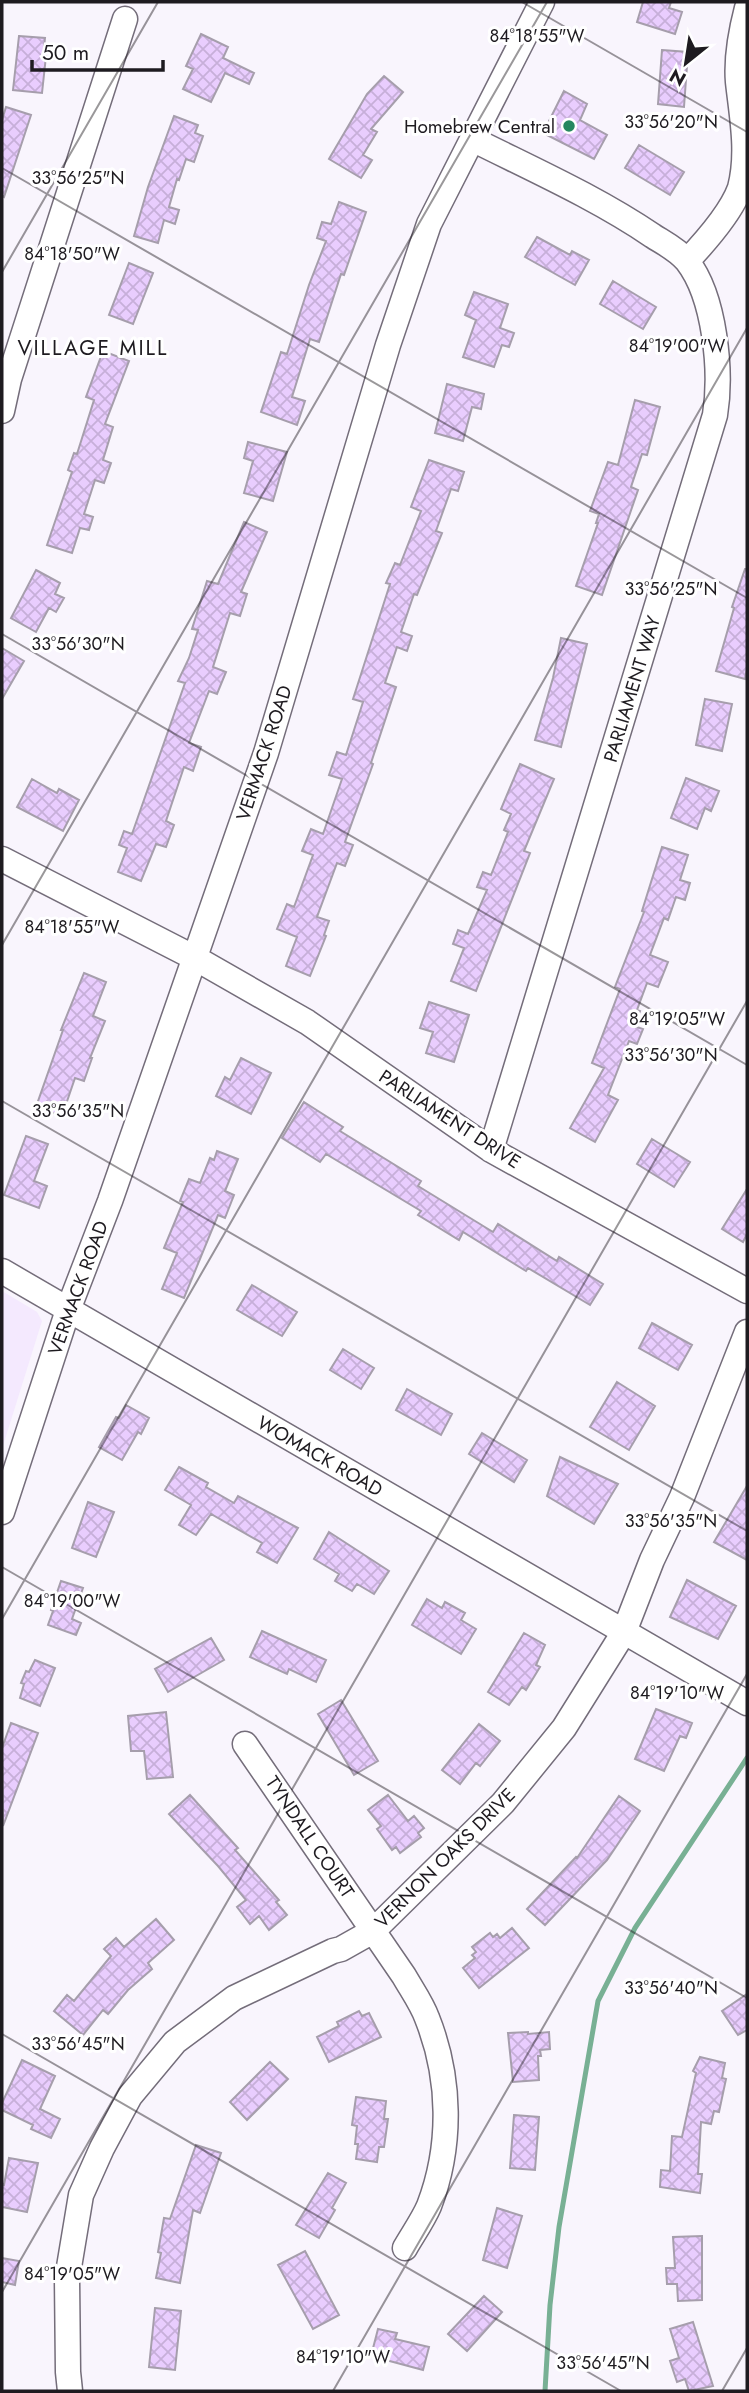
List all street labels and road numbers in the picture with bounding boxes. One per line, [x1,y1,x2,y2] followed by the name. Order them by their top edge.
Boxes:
[597,612,667,766] street label: PARLIAMENT WAY
[229,682,299,824] street label: VERMACK ROAD
[374,1063,526,1175] street label: PARLIAMENT DRIVE
[41,1217,115,1359] street label: VERMACK ROAD
[252,1409,388,1503] street label: WOMACK ROAD
[259,1771,361,1903] street label: TYNDALL COURT
[369,1782,521,1934] street label: VERNON OAKS DRIVE

